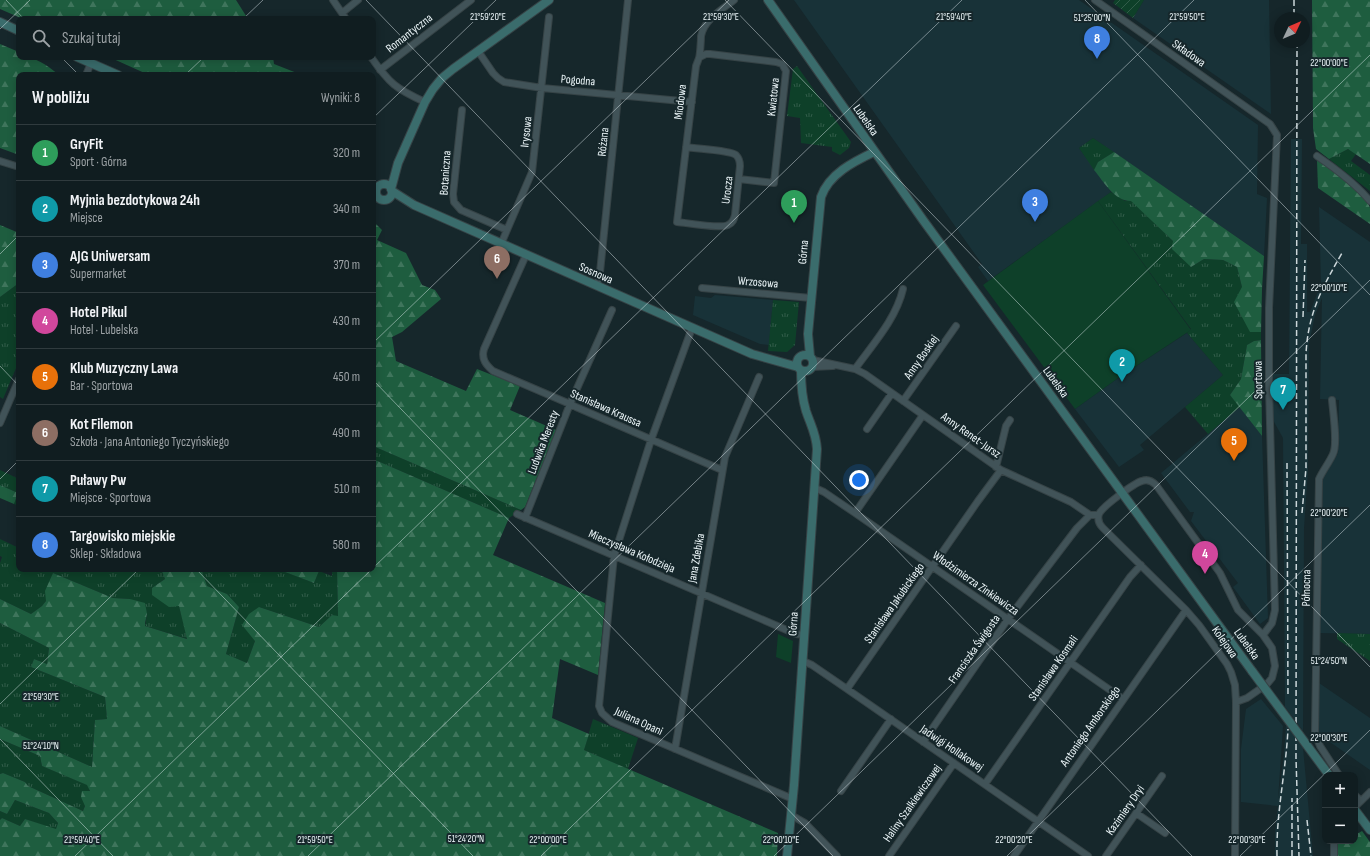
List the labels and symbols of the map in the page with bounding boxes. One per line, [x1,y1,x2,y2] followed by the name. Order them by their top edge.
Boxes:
[383,10,436,56] street label: Romantyczna
[470,11,506,23] text: 21°59'20"E
[703,11,739,23] text: 21°59'30"E
[936,11,972,23] text: 21°59'40"E
[1169,11,1205,23] text: 21°59'50"E
[1074,12,1110,24] text: 51°25'00"N
[1274,12,1310,48] north arrow
[1084,26,1110,59] pin: 8
[1169,36,1209,71] street label: Składowa
[1310,57,1348,69] text: 22°00'00"E
[560,72,596,90] street label: Pogodna
[764,77,783,117] street label: Kwiatowa
[671,83,690,121] street label: Miodowa
[849,102,882,139] street label: Lubelska
[517,115,536,148] street label: Irysowa
[595,126,613,157] street label: Różana
[436,150,455,196] street label: Botaniczna
[718,175,737,205] street label: Urocza
[1022,189,1048,222] pin: 3
[781,190,807,223] pin: 1
[795,239,812,265] street label: Górna
[484,246,510,279] pin: 6
[576,259,615,288] street label: Sosnowa
[737,273,779,292] street label: Wrzosowa
[1311,282,1347,294] text: 22°00'10"E
[900,332,942,383] street label: Anny Boskiej
[1109,349,1135,382] pin: 2
[1251,360,1266,399] street label: Sportowa
[1039,364,1072,401] street label: Lubelska
[1270,377,1296,410] pin: 7
[568,386,644,431] street label: Stanisława Kraussa
[524,408,563,476] street label: Ludwika Meresty
[937,409,1004,462] street label: Anny Renet-Jursz
[1221,428,1247,461] pin: 5
[849,470,869,490] your location
[1310,507,1348,519] text: 22°00'20"E
[586,526,678,577] street label: Mieczysława Kołodzieja
[685,532,708,585] street label: Jana Zdebika
[1192,541,1218,574] pin: 4
[930,548,1022,619] street label: Włodzimierza Zinkiewicza
[861,560,928,646] street label: Stanisława Jakubickiego
[1299,569,1314,607] street label: Północna
[785,611,802,637] street label: Górna
[945,612,1004,687] street label: Franciszka Świgosta
[1208,623,1241,661] street label: Kolejowa
[1230,626,1263,663] street label: Lubelska
[1025,633,1081,704] street label: Stanisława Kosmali
[1311,655,1347,667] text: 51°24'50"N
[1056,683,1124,770] street label: Antoniego Amborskiego
[23,691,59,703] text: 21°59'30"E
[611,703,665,739] street label: Juliana Opani
[916,721,986,775] street label: Jadwigi Hollakowej
[1310,732,1348,744] text: 22°00'30"E
[23,740,59,752] text: 51°24'10"N
[880,762,945,845] street label: Haliny Szalkiewiczowej
[1103,782,1148,838] street label: Kazimiery Dryi
[448,833,484,845] text: 51°24'20"N
[64,834,100,846] text: 21°59'40"E
[297,834,333,846] text: 21°59'50"E
[529,834,567,846] text: 22°00'00"E
[763,834,799,846] text: 22°00'10"E
[995,834,1033,846] text: 22°00'20"E
[1228,834,1266,846] text: 22°00'30"E

